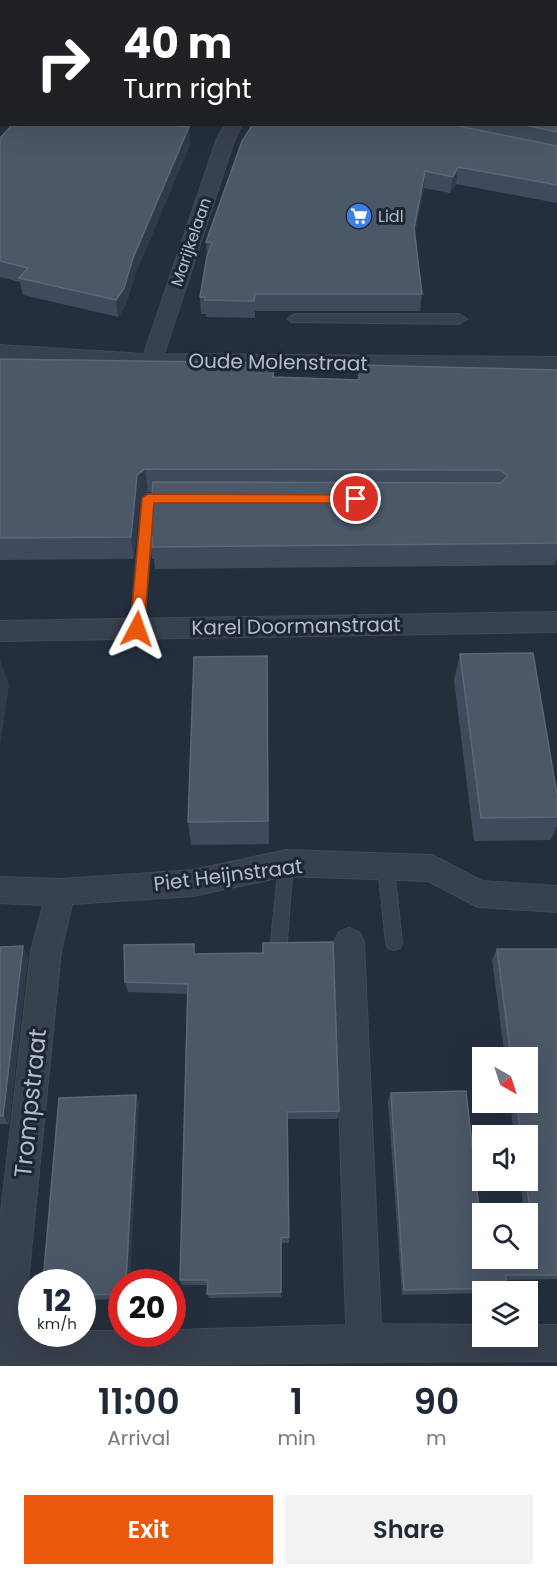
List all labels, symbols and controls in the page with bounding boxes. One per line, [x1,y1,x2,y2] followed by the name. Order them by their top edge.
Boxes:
[123,14,232,73] text: 40 m
[24,24,102,102] icon: right
[123,70,252,107] text: Turn right
[165,195,217,289] street label: Marijkelaan
[344,201,374,231] supermarket icon: Lidl
[378,205,404,228] place label: Lidl
[188,346,368,378] street label: Oude Molenstraat
[330,473,381,524] pin
[339,482,372,515] icon: arrive
[105,597,169,661] position arrow
[191,610,401,642] street label: Karel Doormanstraat
[152,852,304,898] street label: Piet Heijnstraat
[6,1027,54,1179] street label: Trompstraat
[472,1047,538,1113] north arrow
[472,1047,538,1347] map controls
[472,1125,538,1191] button: sound
[472,1203,538,1269] button: search
[108,1269,186,1347] speed limit sign: 20
[43,1279,71,1322] text: 12
[472,1281,538,1347] button: layers
[37,1313,77,1334] text: km/h
[98,1376,180,1427] text: 11:00
[290,1376,303,1427] text: 1
[413,1376,459,1427] text: 90
[107,1424,170,1452] text: Arrival
[277,1424,316,1452] text: min
[426,1424,447,1452] text: m
[24,1495,273,1564] button: Exit
[285,1495,533,1564] button: Share

